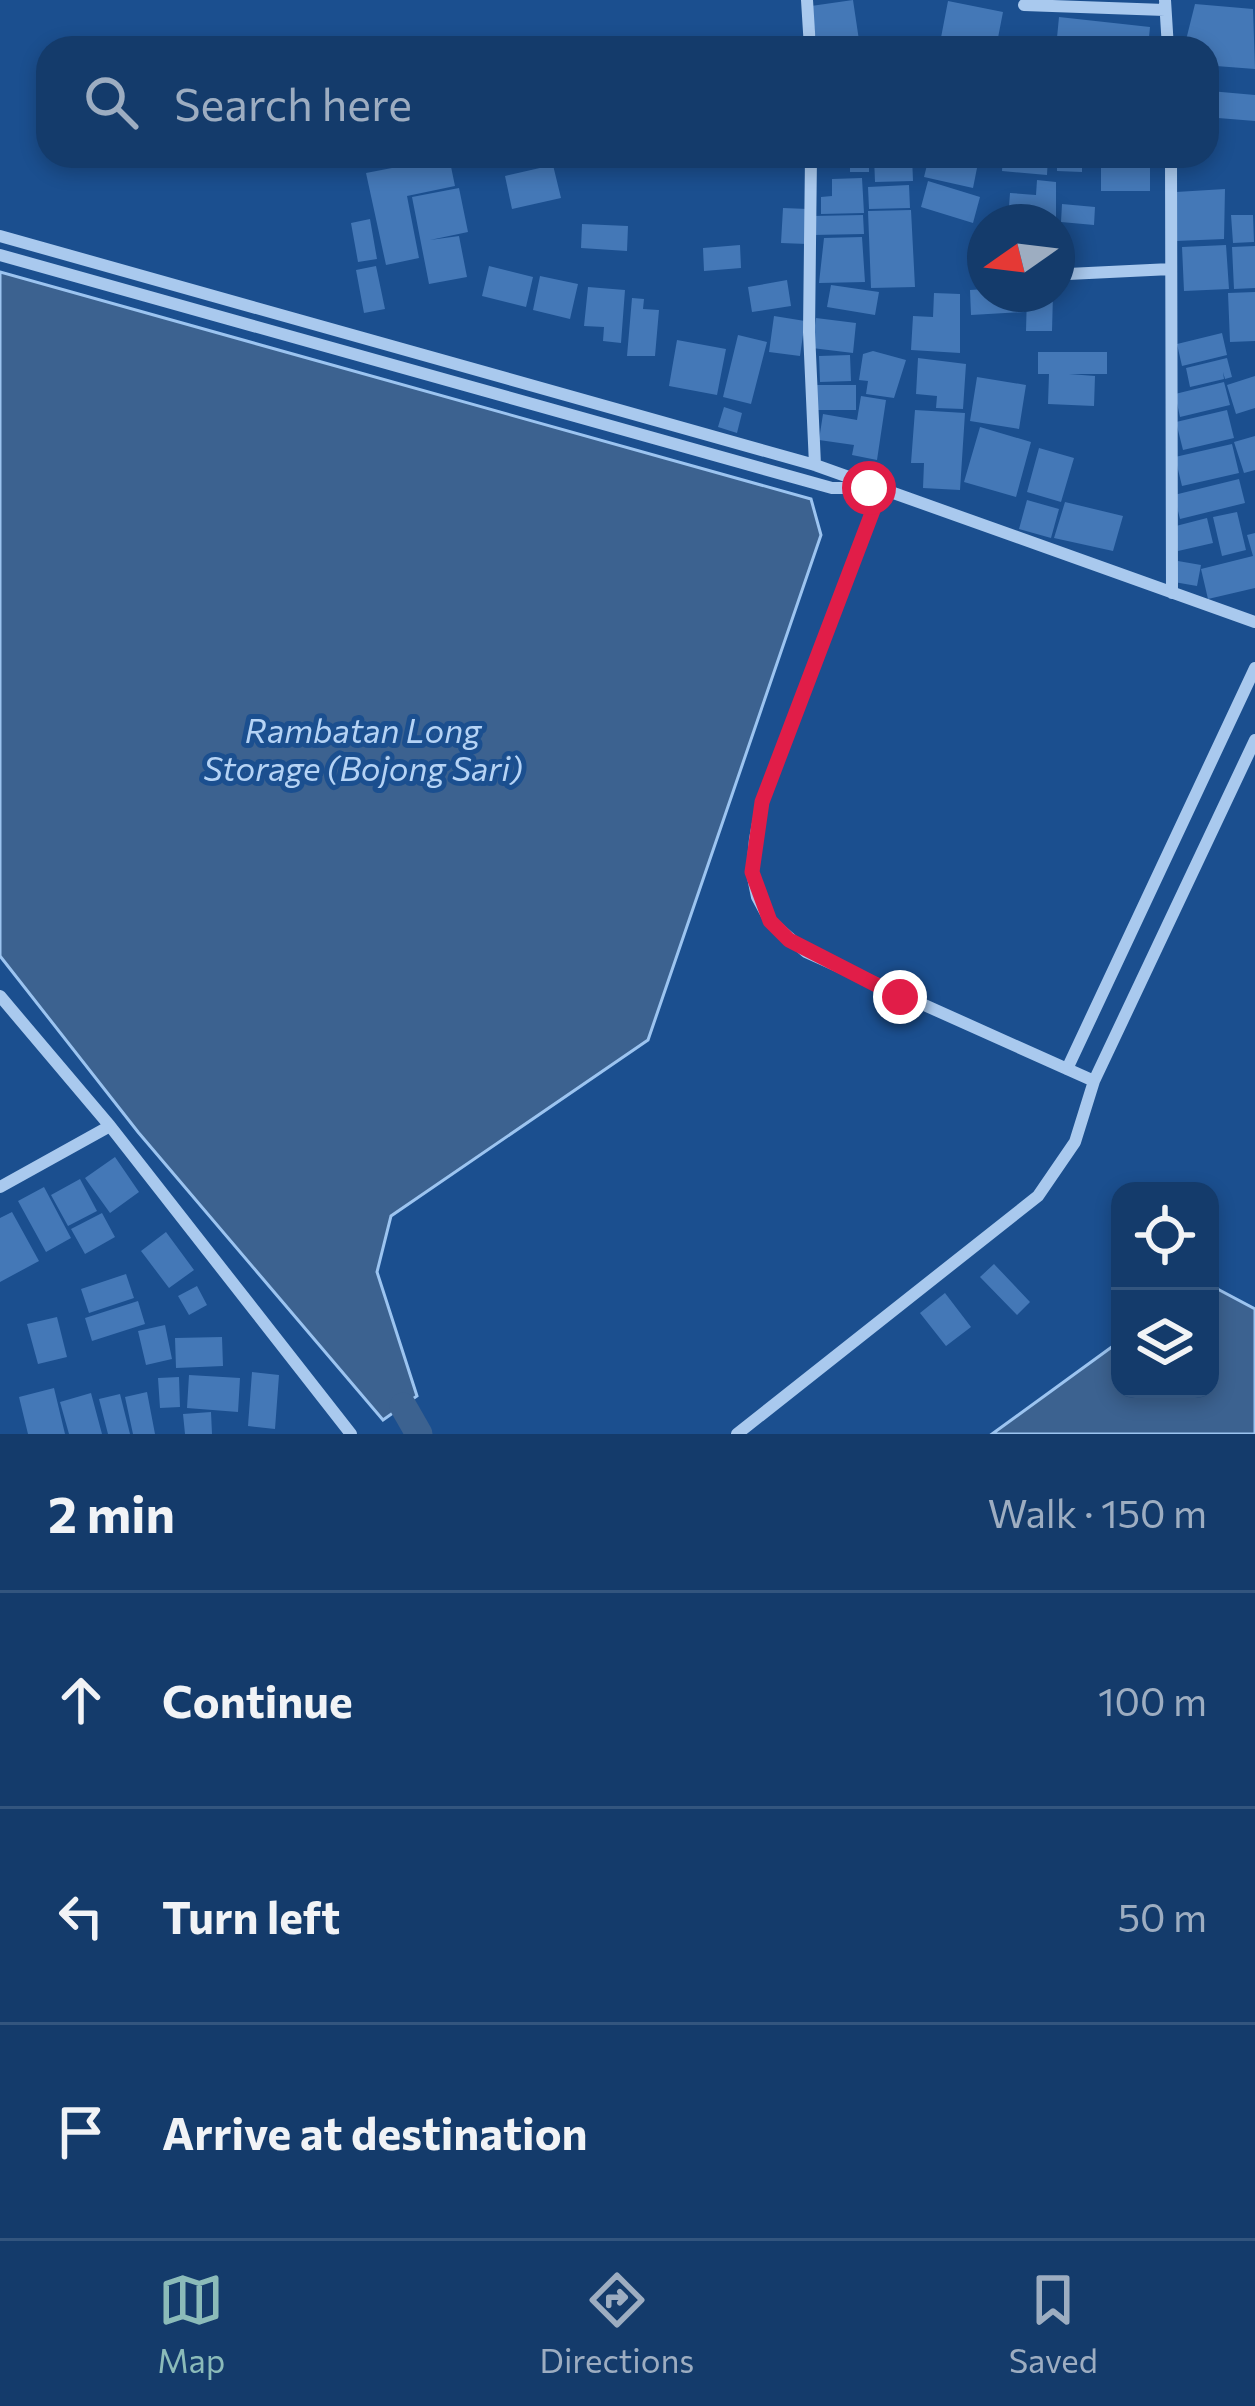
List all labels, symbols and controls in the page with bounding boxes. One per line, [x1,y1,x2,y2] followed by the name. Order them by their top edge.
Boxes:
[36,36,1219,168] search box
[78,69,144,135] icon: search
[174,75,412,130] text: Search here
[967,204,1075,312] north arrow
[842,461,896,515] route start
[203,709,523,788] water label: Rambatan Long Storage (Bojong Sari)
[873,970,927,1024] route end
[1111,1182,1219,1398] map controls
[1111,1182,1219,1290] button: locate
[1111,1290,1219,1398] button: layers
[48,1481,175,1544] text: 2 min
[988,1488,1207,1536] text: Walk · 150 m
[48,1667,114,1733] icon: ahead
[162,1672,353,1727] text: Continue
[1098,1676,1207,1724] text: 100 m
[48,1883,114,1949] icon: left
[162,1888,340,1943] text: Turn left
[1118,1892,1207,1940] text: 50 m
[48,2099,114,2165] icon: arrive
[162,2104,588,2159] text: Arrive at destination
[157,2267,225,2380] tab: Map
[540,2267,694,2380] tab: Directions
[1009,2267,1098,2380] tab: Saved

